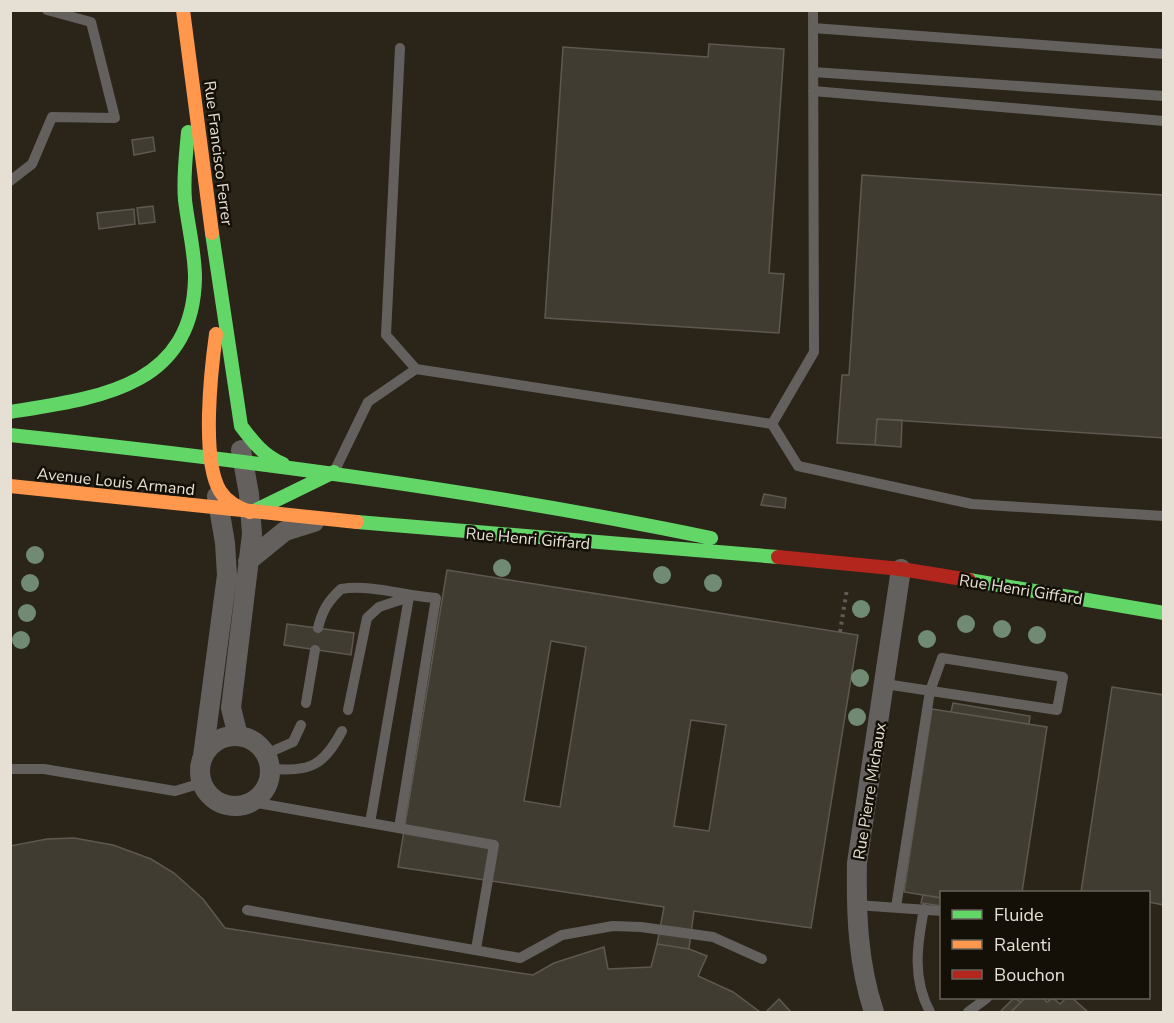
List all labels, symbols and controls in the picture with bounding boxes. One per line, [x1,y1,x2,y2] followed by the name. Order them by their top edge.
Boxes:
[198,79,238,227] street label: Rue Francisco Ferrer
[36,463,196,501] street label: Avenue Louis Armand
[465,523,591,555] street label: Rue Henri Giffard
[958,569,1084,611] street label: Rue Henri Giffard
[848,721,892,861] street label: Rue Pierre Michaux
[940,891,1150,999] legend
[994,903,1044,927] text: Fluide
[994,933,1051,957] text: Ralenti
[994,963,1065,987] text: Bouchon

